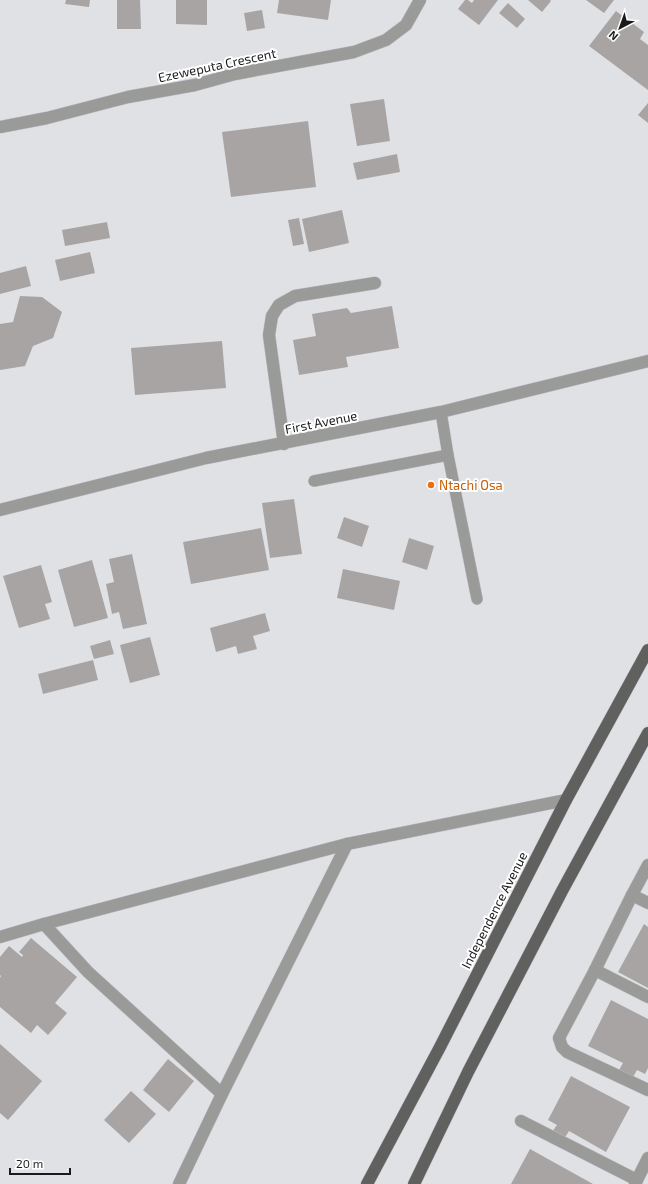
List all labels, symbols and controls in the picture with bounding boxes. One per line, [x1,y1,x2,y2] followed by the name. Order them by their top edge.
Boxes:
[600,8,640,48] north arrow
[606,28,620,43] text: N
[157,45,278,85] street label: Ezeweputa Crescent
[284,407,358,437] street label: First Avenue
[439,477,503,493] place label: Ntachi Osa
[426,480,436,490] marker: Ntachi Osa
[458,849,530,971] street label: Independence Avenue
[10,1150,70,1176] scale bar
[16,1156,43,1170] text: 20 m

